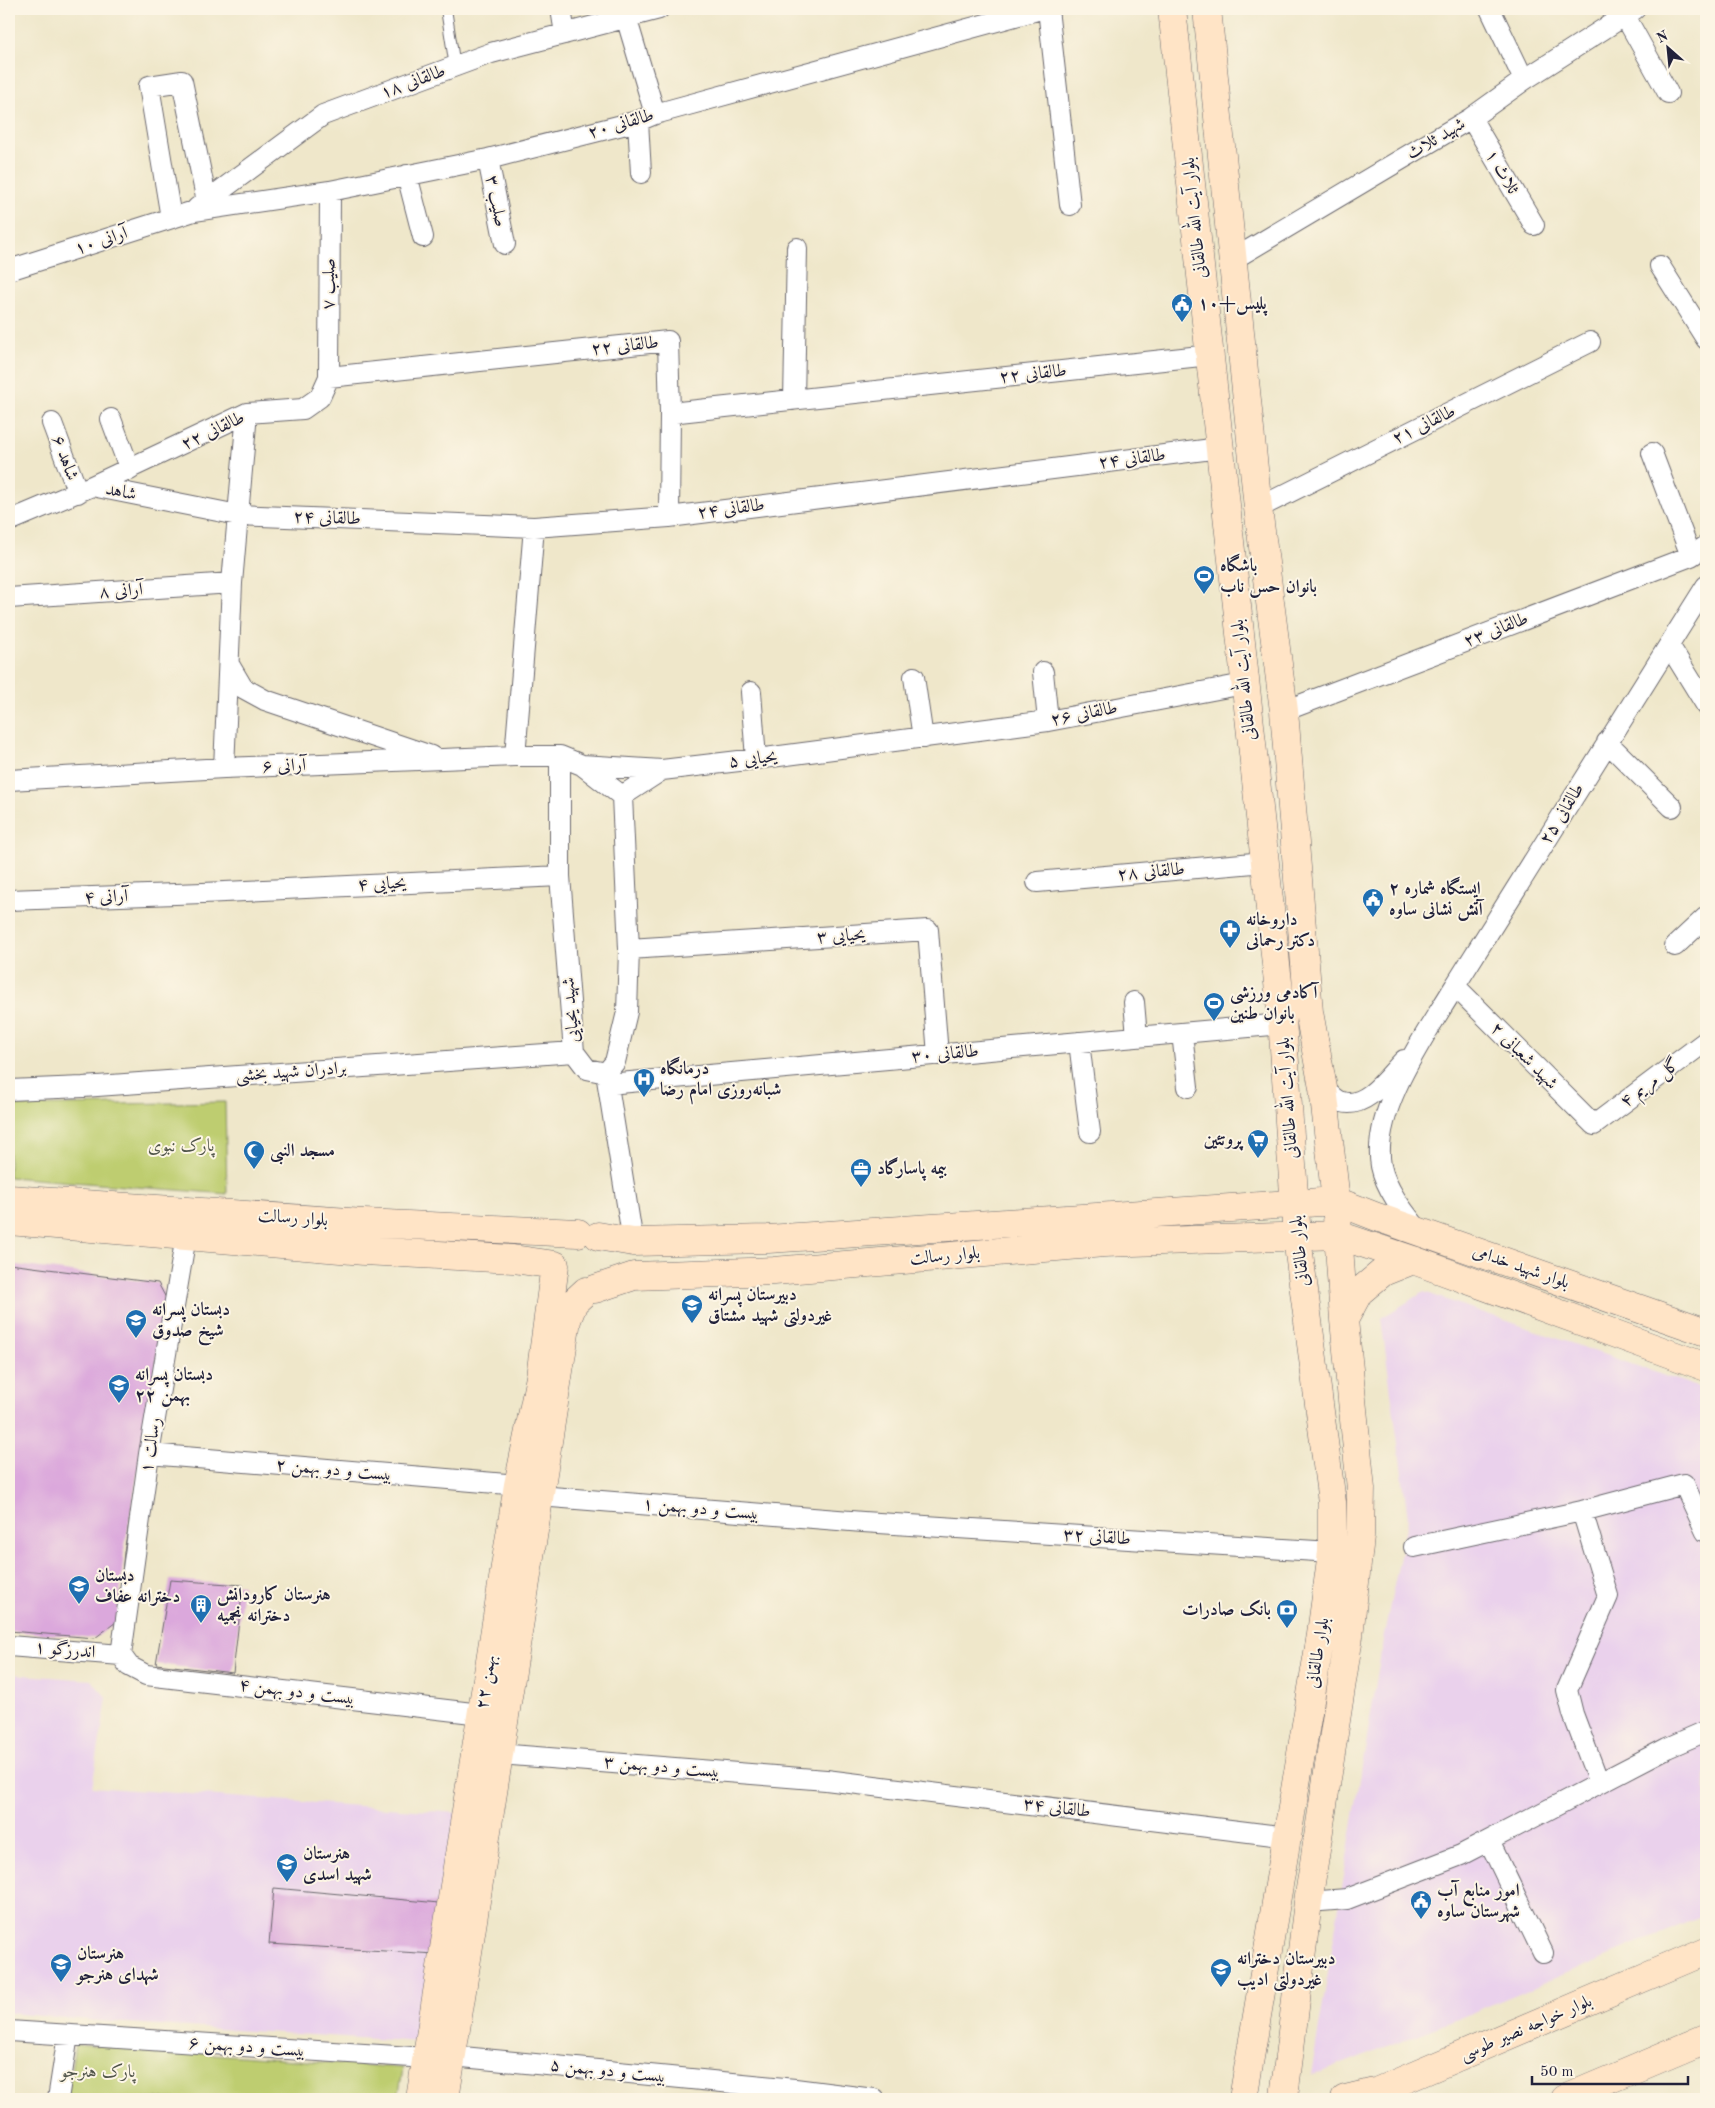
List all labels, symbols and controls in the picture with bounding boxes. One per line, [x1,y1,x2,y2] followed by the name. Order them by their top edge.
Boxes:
[1642,22,1692,72] north arrow
[1655,29,1671,46] text: N
[378,62,448,102] street label: طالقانی ۱۸
[586,106,656,142] street label: طالقانی ۲۰
[1404,115,1469,165] street label: شهید ثلاث
[1482,147,1522,198] street label: ثلاث ۱
[1174,156,1212,280] street label: بلوار آیت الله طالقانی
[480,174,510,229] street label: صلیب ۳
[72,222,132,259] street label: آرانی ۱۰
[320,258,340,310] street label: صلیب ۷
[1170,292,1194,323] public building icon: پلیس+۱۰
[1198,295,1268,316] place label: پلیس+۱۰
[590,334,660,358] street label: طالقانی ۲۲
[998,362,1068,386] street label: طالقانی ۲۲
[1390,402,1458,448] street label: طالقانی ۲۱
[179,409,247,453] street label: طالقانی ۲۲
[49,433,81,483] street label: شاهد ۶
[1097,446,1167,472] street label: طالقانی ۲۴
[104,480,138,504] street label: شاهد
[696,496,766,522] street label: طالقانی ۲۴
[293,508,361,528] street label: طالقانی ۲۴
[1220,553,1317,598] place label: باشگاه بانوان حس ناب
[1192,564,1216,595] sports icon: باشگاه بانوان حس ناب
[98,578,146,603] street label: آرانی ۸
[1461,609,1531,651] street label: طالقانی ۲۳
[1223,618,1261,742] street label: بلوار آیت الله طالقانی
[1049,699,1119,729] street label: طالقانی ۲۶
[728,747,779,773] street label: یحیایی ۵
[262,754,308,777] street label: آرانی ۶
[1536,781,1588,847] street label: طالقانی ۲۵
[1116,860,1186,884] street label: طالقانی ۲۸
[357,874,407,896] street label: یحیایی ۴
[1389,876,1485,921] place label: ایستگاه شماره ۲ آتش نشانی ساوه
[84,885,130,908] street label: آرانی ۴
[1361,887,1385,918] public building icon: ایستگاه شماره ۲ آتش نشانی ساوه
[1245,911,1315,951] place label: داروخانه دکتر رحمانی
[1218,918,1242,949] pharmacy icon: داروخانه دکتر رحمانی
[816,925,867,949] street label: یحیایی ۳
[559,976,585,1043] street label: شهید یحیایی
[1230,981,1319,1024] place label: آکادمی ورزشی بانوان طنین
[1202,991,1226,1022] sports icon: آکادمی ورزشی بانوان طنین
[1486,1019,1561,1094] street label: شهید شعبانی ۲
[1269,1036,1303,1160] street label: بلوار آیت الله طالقانی
[910,1042,980,1066] street label: طالقانی ۳۰
[1615,1053,1687,1116] street label: گل مریم ۴
[660,1056,781,1105] place label: درمانگاه شبانه‌روزی امام رضا
[235,1059,347,1088] street label: برادران شهید بخشی
[632,1067,656,1098] hospital icon: درمانگاه شبانه‌روزی امام رضا
[1246,1128,1270,1159] supermarket icon: پروتئین
[1204,1131,1244,1151] place label: پروتئین
[148,1137,216,1158] park label: پارک نبوی
[242,1139,266,1170] mosque icon: مسجد النبی
[270,1142,335,1165] place label: مسجد النبی
[849,1157,873,1188] office icon: بیمه پاسارگاد
[877,1157,947,1181] place label: بیمه پاسارگاد
[257,1207,329,1230] street label: بلوار رسالت
[1287,1214,1314,1287] street label: بلوار طالقانی
[1470,1242,1572,1294] street label: بلوار شهید خدامی
[909,1244,981,1269] street label: بلوار رسالت
[708,1286,832,1328] place label: دبیرستان پسرانه غیردولتی شهید مشتاق
[680,1293,704,1324] school or university icon: دبیرستان پسرانه غیردولتی شهید مشتاق
[152,1301,230,1346] place label: دبستان پسرانه شیخ صدوق
[124,1308,148,1339] school or university icon: دبستان پسرانه شیخ صدوق
[135,1366,213,1407] place label: دبستان پسرانه ۲۲ بهمن
[107,1373,131,1404] school or university icon: دبستان پسرانه ۲۲ بهمن
[138,1416,165,1474] street label: رسالت ۱
[275,1456,393,1486] street label: بیست و دو بهمن ۲
[642,1495,760,1525] street label: بیست و دو بهمن ۱
[1063,1526,1131,1548] street label: طالقانی ۳۲
[95,1567,180,1607] place label: دبستان دخترانه عفاف
[67,1574,91,1605] school or university icon: دبستان دخترانه عفاف
[217,1584,331,1626] place label: هنرستان کارودانش دخترانه نجمیه
[189,1593,213,1624] building icon: هنرستان کارودانش دخترانه نجمیه
[1275,1598,1299,1629] bank icon: بانک صادرات
[1182,1599,1271,1620] place label: بانک صادرات
[1304,1616,1333,1690] street label: بلوار طالقانی
[34,1636,96,1663] street label: اندرزگو ۱
[473,1653,501,1711] street label: ۲۲ بهمن
[238,1676,356,1710] street label: بیست و دو بهمن ۴
[603,1753,721,1783] street label: بیست و دو بهمن ۳
[1022,1795,1092,1821] street label: طالقانی ۳۴
[303,1845,372,1886] place label: هنرستان شهید اسدی
[275,1852,299,1883] school or university icon: هنرستان شهید اسدی
[1437,1879,1520,1923] place label: امور منابع آب شهرستان ساوه
[1409,1889,1433,1920] public building icon: امور منابع آب شهرستان ساوه
[75,1945,159,1986] place label: هنرستان شهدای هنرجو
[1237,1950,1336,1992] place label: دبیرستان دخترانه غیردولتی ادیب
[49,1952,73,1983] school or university icon: هنرستان شهدای هنرجو
[1209,1957,1233,1988] school or university icon: دبیرستان دخترانه غیردولتی ادیب
[1457,1992,1596,2067] street label: بلوار خواجه نصیر طوسی
[188,2034,306,2062] street label: بیست و دو بهمن ۶
[1532,2053,1689,2085] scale bar
[549,2056,667,2088] street label: بیست و دو بهمن ۵
[59,2063,137,2084] park label: پارک هنرجو
[1540,2065,1574,2080] text: 50 m

